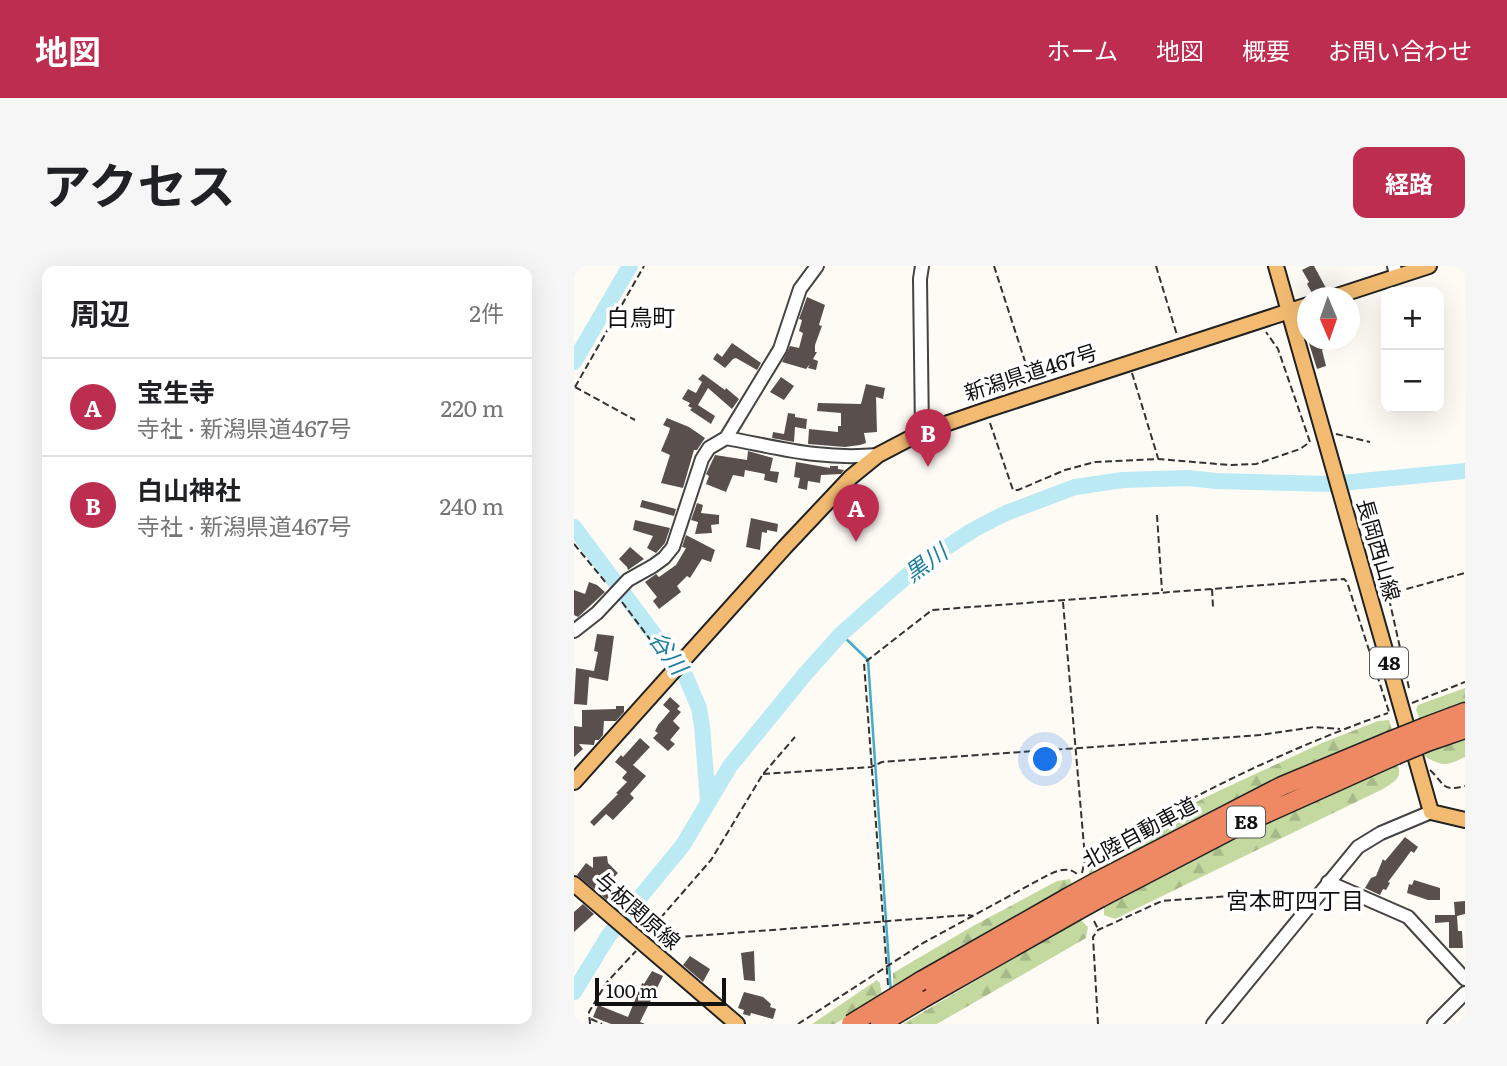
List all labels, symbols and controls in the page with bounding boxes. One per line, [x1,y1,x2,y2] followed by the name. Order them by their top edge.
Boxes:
[35,25,101,74] text: 地図
[1047,32,1118,67] text: ホーム
[1156,32,1204,67] text: 地図
[1242,32,1290,67] text: 概要
[1328,32,1472,67] text: お問い合わせ
[42,146,236,219] text: アクセス
[1353,147,1465,218] button: 経路
[1297,287,1360,350] north arrow
[1381,287,1444,413] map controls
[1381,287,1444,350] button: +
[70,290,130,334] text: 周辺
[469,295,504,329] text: 2件
[607,299,676,333] district label: 白鳥町
[960,334,1101,407] street label: 新潟県道467号
[1381,350,1444,413] button: −
[137,371,215,410] text: 宝生寺
[84,390,102,424] text: A
[440,390,504,424] text: 220 m
[905,409,951,467] pin: B
[137,410,352,444] text: 寺社 · 新潟県道467号
[137,469,241,508] text: 白山神社
[833,484,879,542] pin: A
[85,488,101,522] text: B
[439,488,504,522] text: 240 m
[1351,495,1410,604] street label: 長岡西山線
[137,508,352,542] text: 寺社 · 新潟県道467号
[896,532,956,589] water label: 黒川
[642,623,699,683] water label: 谷川
[1370,648,1408,678] road number: 48
[1028,742,1062,776] your location
[1076,788,1202,874] street label: 北陸自動車道
[1227,806,1265,838] road number: E8
[589,863,688,955] street label: 与板関原線
[1226,882,1364,916] district label: 宮本町四丁目
[595,975,726,1007] scale bar
[606,976,658,1004] text: 100 m

